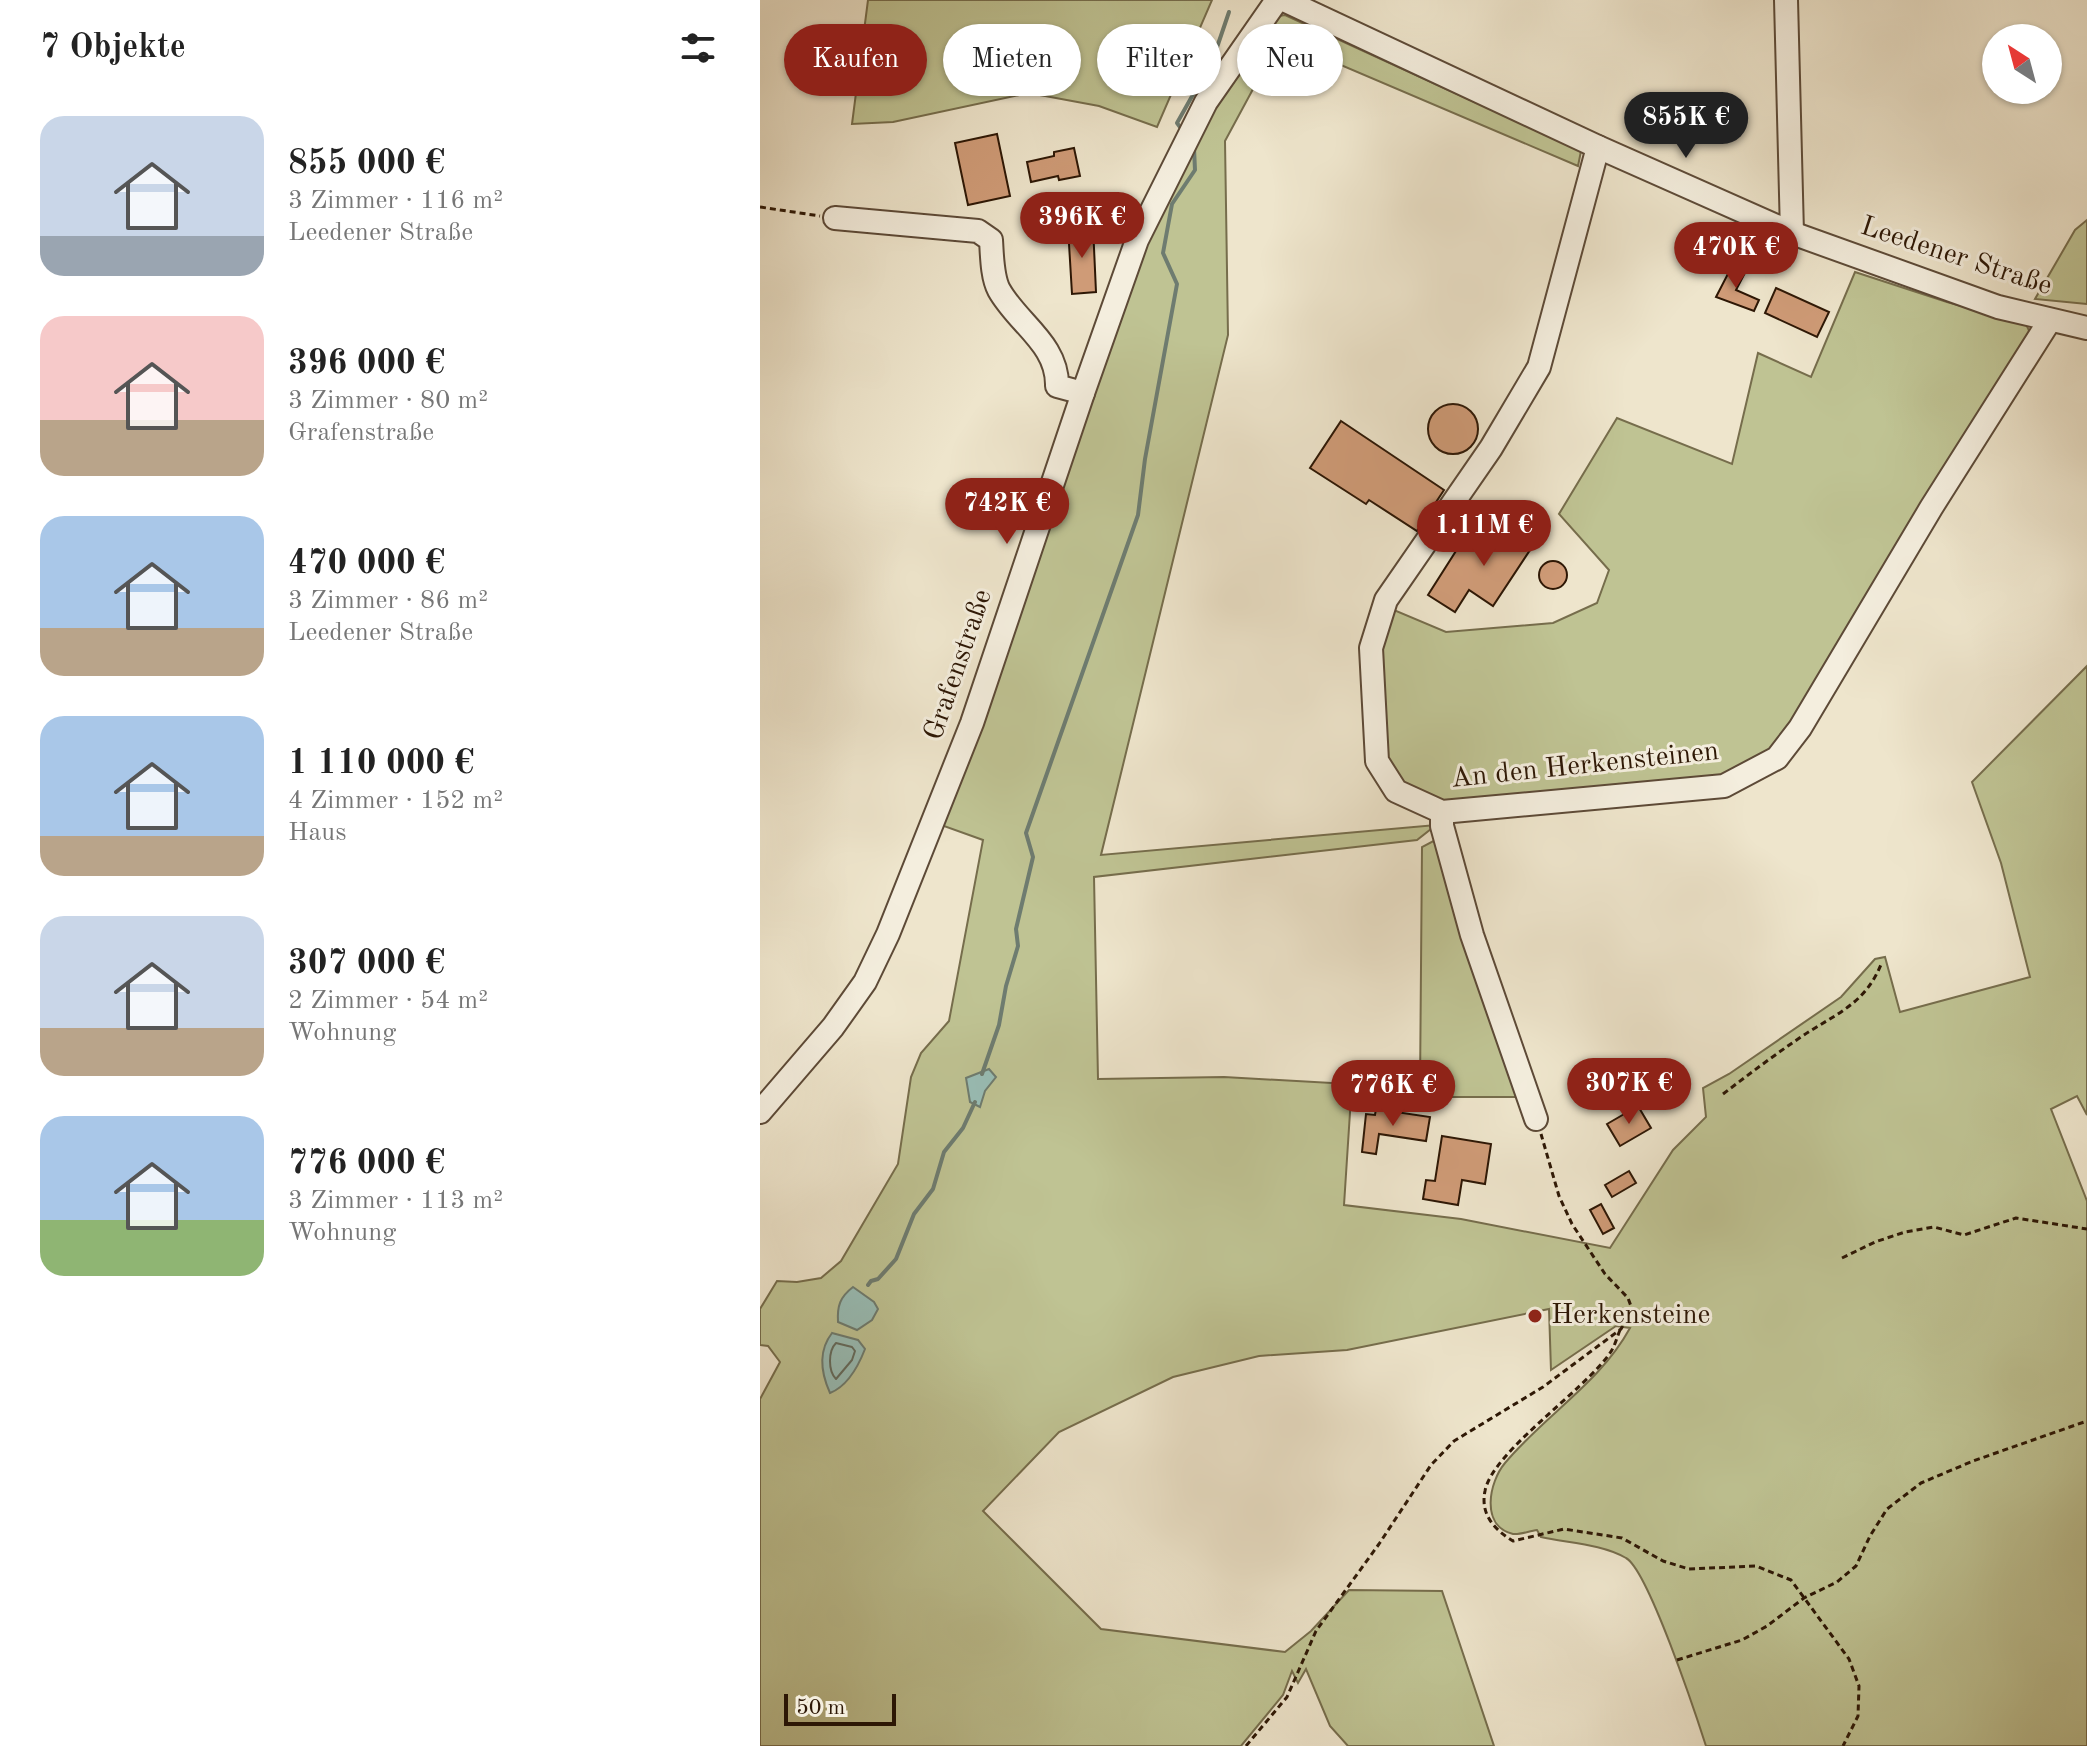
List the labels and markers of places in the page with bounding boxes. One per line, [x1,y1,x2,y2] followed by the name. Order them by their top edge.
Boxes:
[1621,92,1751,160] pin: 855K €
[1017,192,1147,260] pin: 396K €
[1671,222,1801,290] pin: 470K €
[942,478,1072,546] pin: 742K €
[1410,500,1558,568] pin: 1.11M €
[1564,1058,1694,1126] pin: 307K €
[1328,1060,1458,1128] pin: 776K €
[1551,1302,1710,1330] place label: Herkensteine
[1526,1307,1544,1325] marker: Herkensteine

